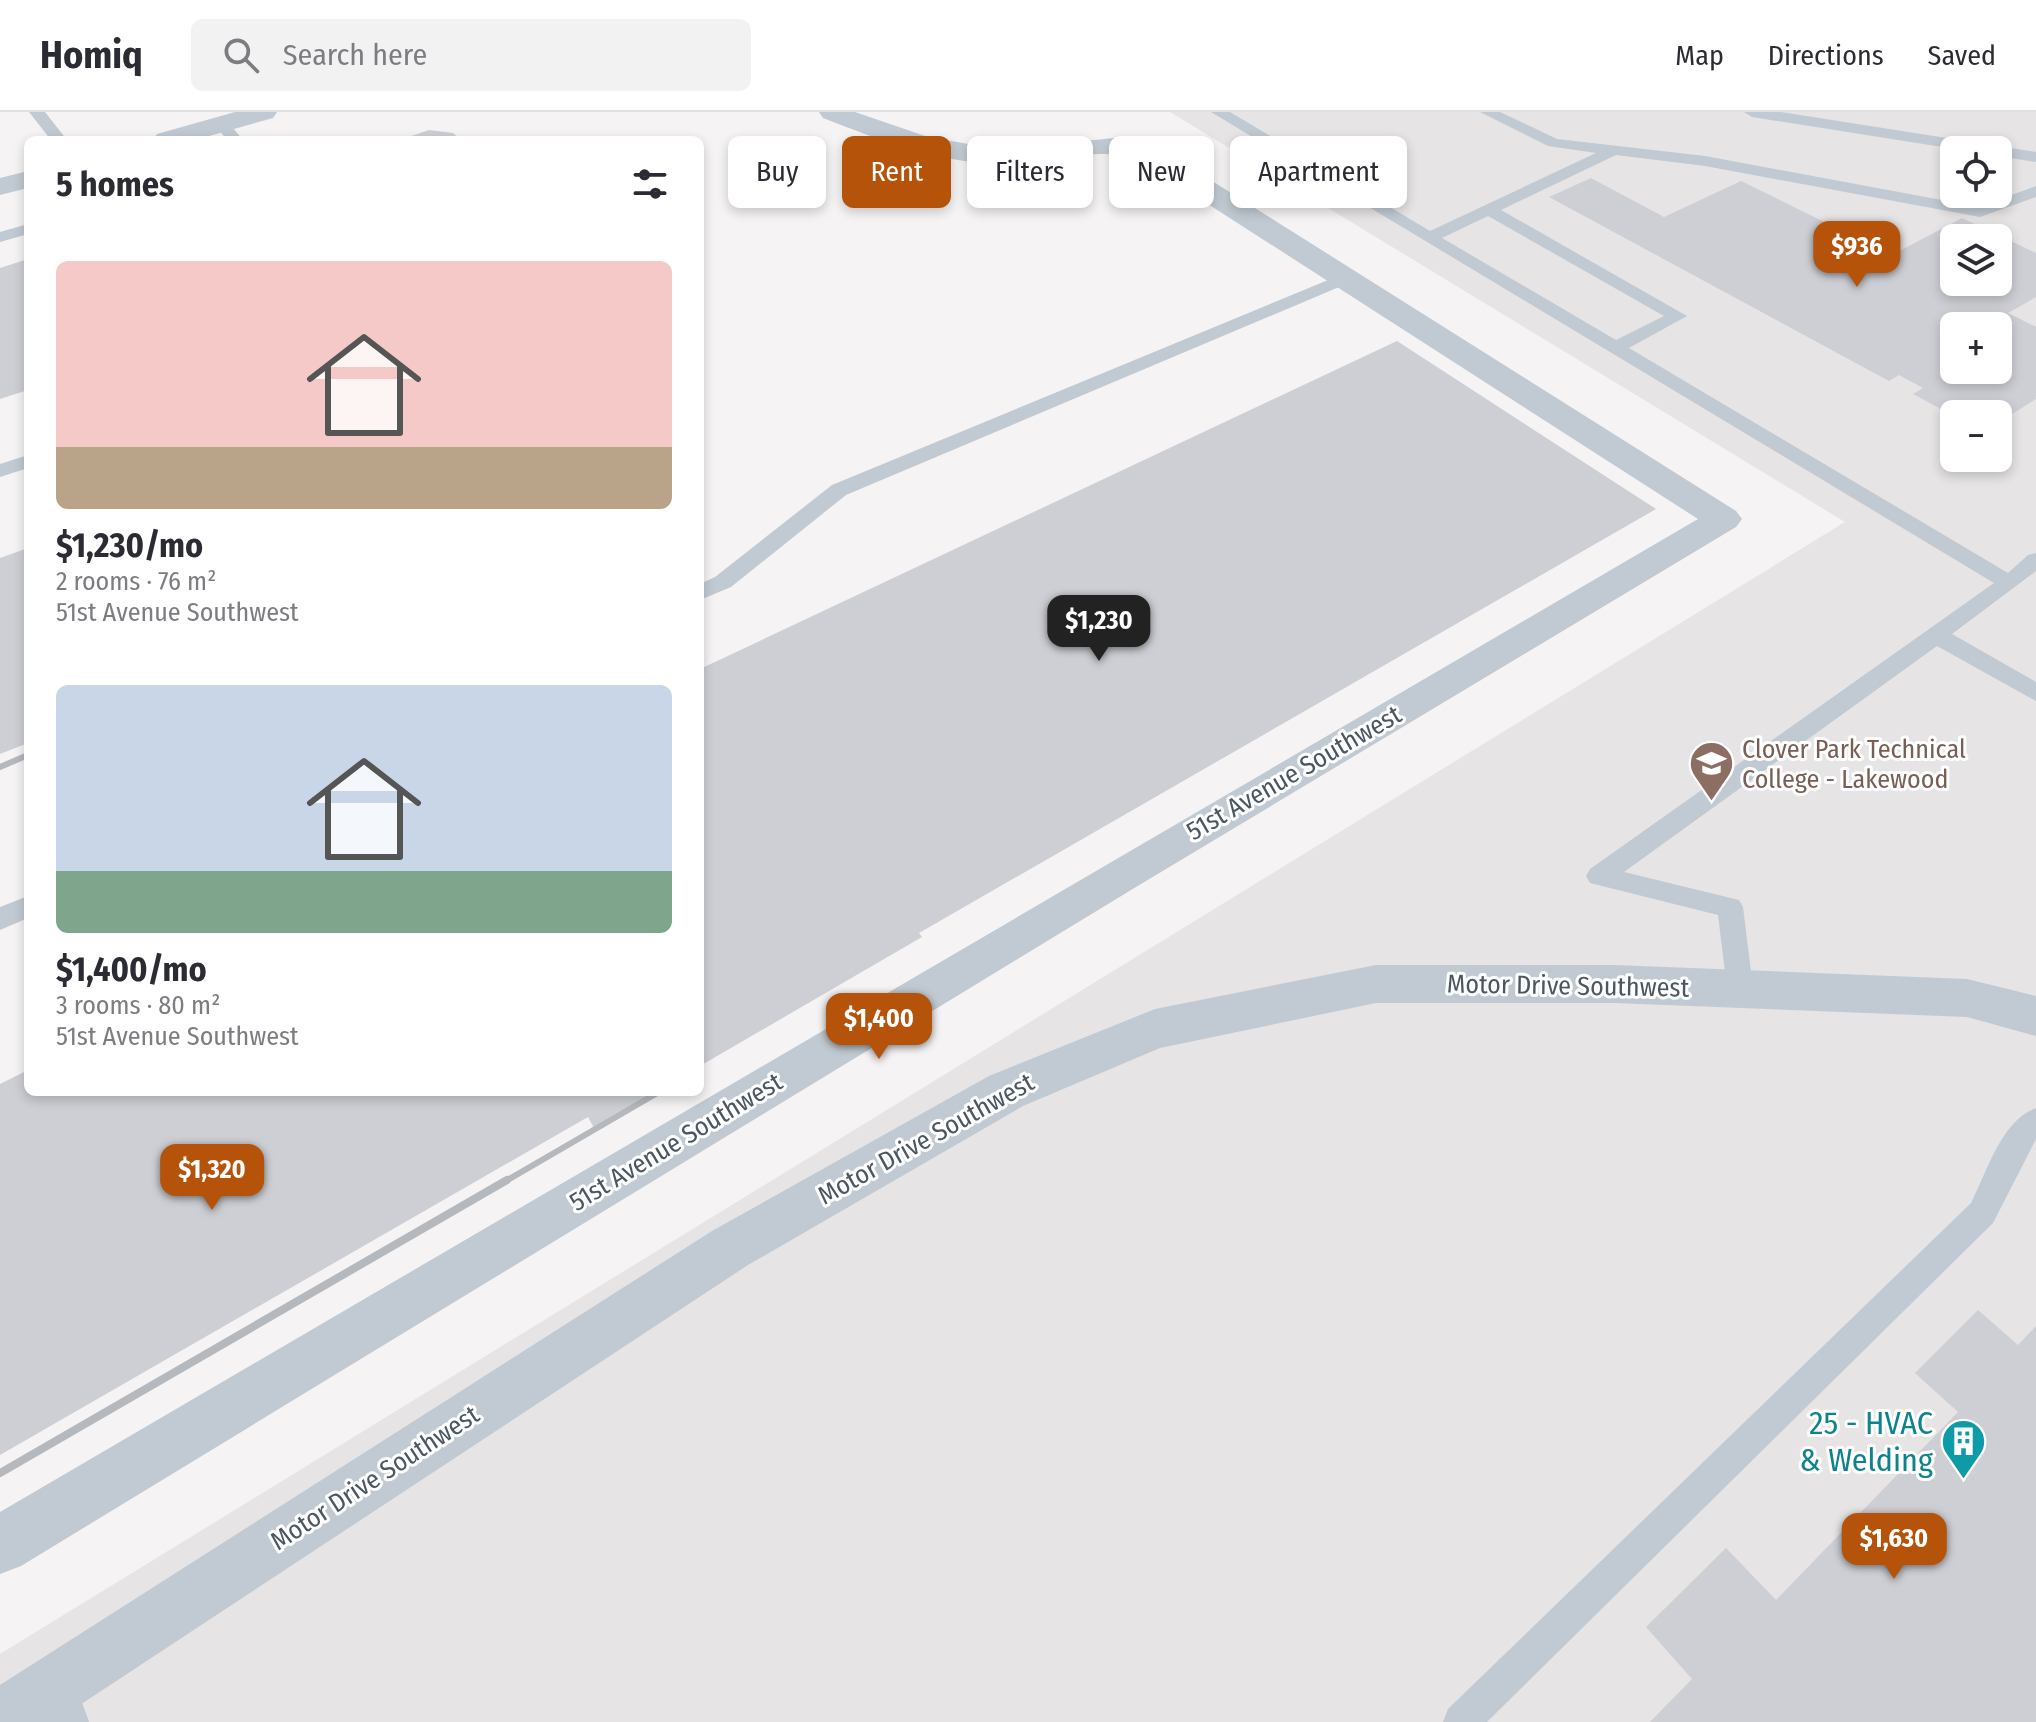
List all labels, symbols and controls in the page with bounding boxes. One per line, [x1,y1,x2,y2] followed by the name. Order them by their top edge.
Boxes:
[191,19,751,91] search box
[40,32,143,78] text: Homiq
[219,33,263,77] icon: search
[283,37,427,73] text: Search here
[1675,39,1724,72] text: Map
[1768,39,1884,72] text: Directions
[1928,39,1996,72] text: Saved
[728,136,826,208] chip: Buy
[842,136,951,208] chip: Rent
[967,136,1093,208] chip: Filters
[1109,136,1214,208] chip: New
[1230,136,1407,208] chip: Apartment
[1940,136,2012,472] map controls
[1940,136,2012,208] button: locate
[628,162,672,206] icon: filters
[56,164,174,205] text: 5 homes
[1810,221,1904,289] pin: $936
[1940,224,2012,296] button: layers
[1831,231,1883,262] text: $936
[1940,312,2012,384] button: +
[292,313,436,457] icon: home
[1940,400,2012,472] button: −
[56,525,203,566] text: $1,230/mo
[56,566,216,597] text: 2 rooms · 76 m²
[1034,595,1164,663] pin: $1,230
[56,597,299,628] text: 51st Avenue Southwest
[1065,605,1133,636] text: $1,230
[1181,699,1407,847] street label: 51st Avenue Southwest
[1742,734,1966,795] place label: Clover Park Technical College - Lakewood
[292,737,436,881] icon: home
[1687,740,1735,803] school or university icon: Clover Park Technical College - Lakewood
[56,949,207,990] text: $1,400/mo
[1447,968,1690,1004] street label: Motor Drive Southwest
[56,990,220,1021] text: 3 rooms · 80 m²
[814,993,944,1061] pin: $1,400
[844,1003,914,1034] text: $1,400
[56,1021,299,1052] text: 51st Avenue Southwest
[564,1066,788,1218] street label: 51st Avenue Southwest
[813,1067,1040,1211] street label: Motor Drive Southwest
[147,1144,277,1212] pin: $1,320
[178,1154,246,1185] text: $1,320
[265,1399,485,1557] street label: Motor Drive Southwest
[1799,1404,1933,1479] place label: 25 - HVAC & Welding
[1940,1417,1988,1480] building icon: 25 - HVAC & Welding
[1829,1513,1959,1581] pin: $1,630
[1860,1523,1928,1554] text: $1,630

